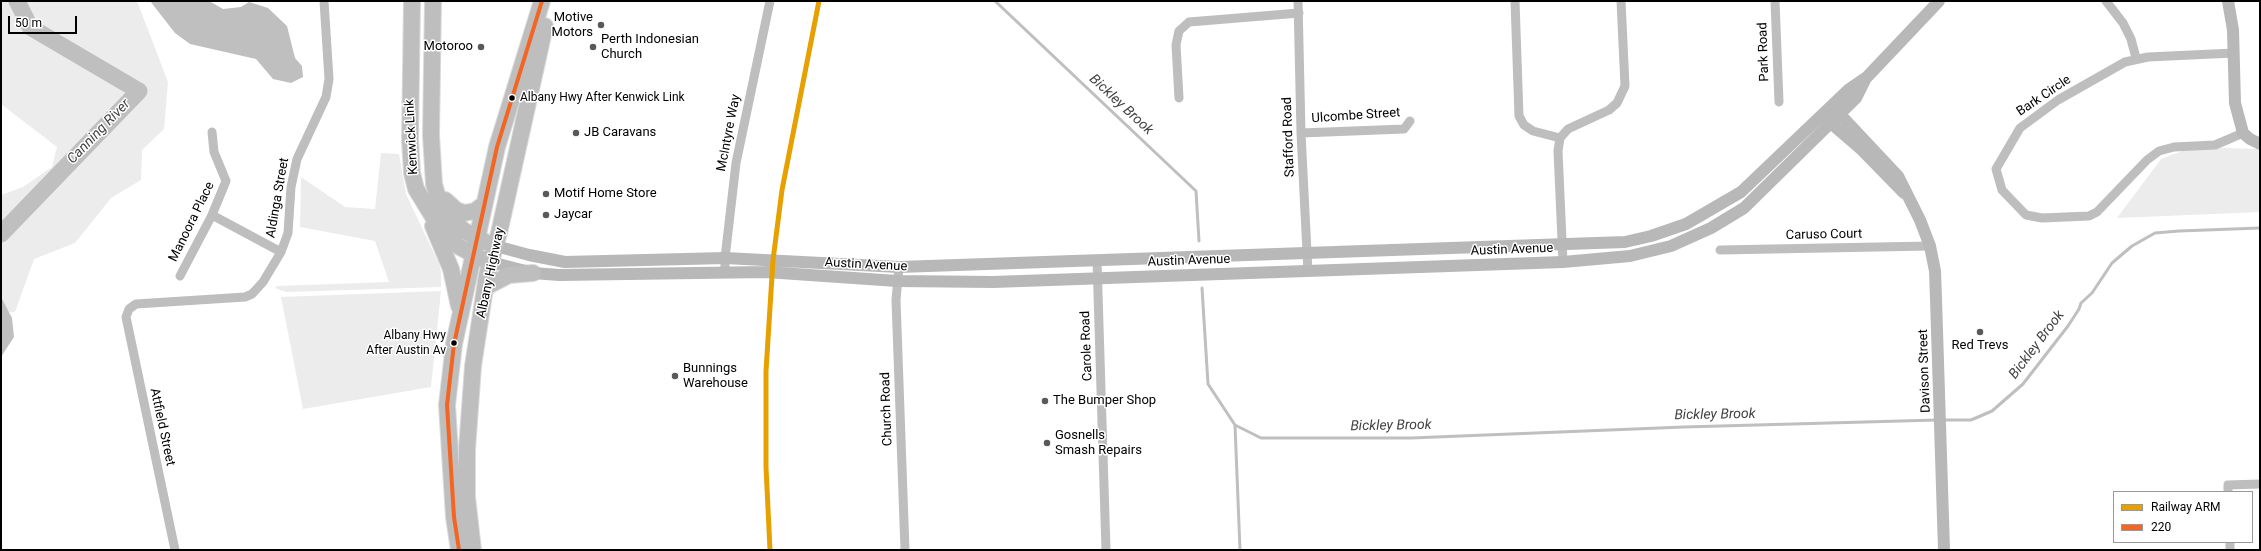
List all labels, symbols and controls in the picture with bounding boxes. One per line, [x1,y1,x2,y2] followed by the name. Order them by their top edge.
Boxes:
[10,8,79,34] scale bar
[552,10,593,41] place label: Motive Motors
[15,16,42,30] text: 50 m
[596,20,606,30] marker: Motive Motors
[1755,22,1773,82] street label: Park Road
[601,32,699,63] place label: Perth Indonesian Church
[424,39,473,55] place label: Motoroo
[476,42,486,52] marker: Motoroo
[588,42,598,52] marker: Perth Indonesian Church
[1086,71,1156,139] water label: Bickley Brook
[2014,72,2074,120] street label: Bark Circle
[520,91,685,105] place label: Albany Hwy After Kenwick Link
[507,93,517,103] marker: Albany Hwy After Kenwick Link
[714,93,744,173] street label: McIntyre Way
[64,96,134,168] water label: Canning River
[1280,97,1298,177] street label: Stafford Road
[402,99,422,175] street label: Kenwick Link
[1311,105,1401,127] street label: Ulcombe Street
[584,125,656,141] place label: JB Caravans
[571,128,581,138] marker: JB Caravans
[263,157,293,239] street label: Aldinga Street
[166,179,218,265] street label: Manoora Place
[554,186,657,202] place label: Motif Home Store
[541,189,551,199] marker: Motif Home Store
[554,207,592,223] place label: Jaycar
[541,210,551,220] marker: Jaycar
[474,226,508,320] street label: Albany Highway
[1786,227,1862,243] street label: Caruso Court
[1470,241,1554,259] street label: Austin Avenue
[1147,252,1231,270] street label: Austin Avenue
[824,255,908,275] street label: Austin Avenue
[2006,307,2068,383] water label: Bickley Brook
[1078,311,1096,381] street label: Carole Road
[1975,327,1985,337] marker: Red Trevs
[366,329,446,357] place label: Albany Hwy After Austin Av
[1916,329,1934,413] street label: Davison Street
[449,338,459,348] marker: Albany Hwy After Austin Av
[1952,338,2008,354] place label: Red Trevs
[683,361,748,392] place label: Bunnings Warehouse
[670,371,680,381] marker: Bunnings Warehouse
[878,372,896,446] street label: Church Road
[146,387,178,467] street label: Attfield Street
[1053,393,1156,409] place label: The Bumper Shop
[1040,396,1050,406] marker: The Bumper Shop
[1674,406,1756,424] water label: Bickley Brook
[1350,417,1432,435] water label: Bickley Brook
[1055,428,1142,459] place label: Gosnells Smash Repairs
[1042,438,1052,448] marker: Gosnells Smash Repairs
[2113,491,2253,543] legend
[2151,500,2221,514] text: Railway ARM
[2151,520,2171,534] text: 220

